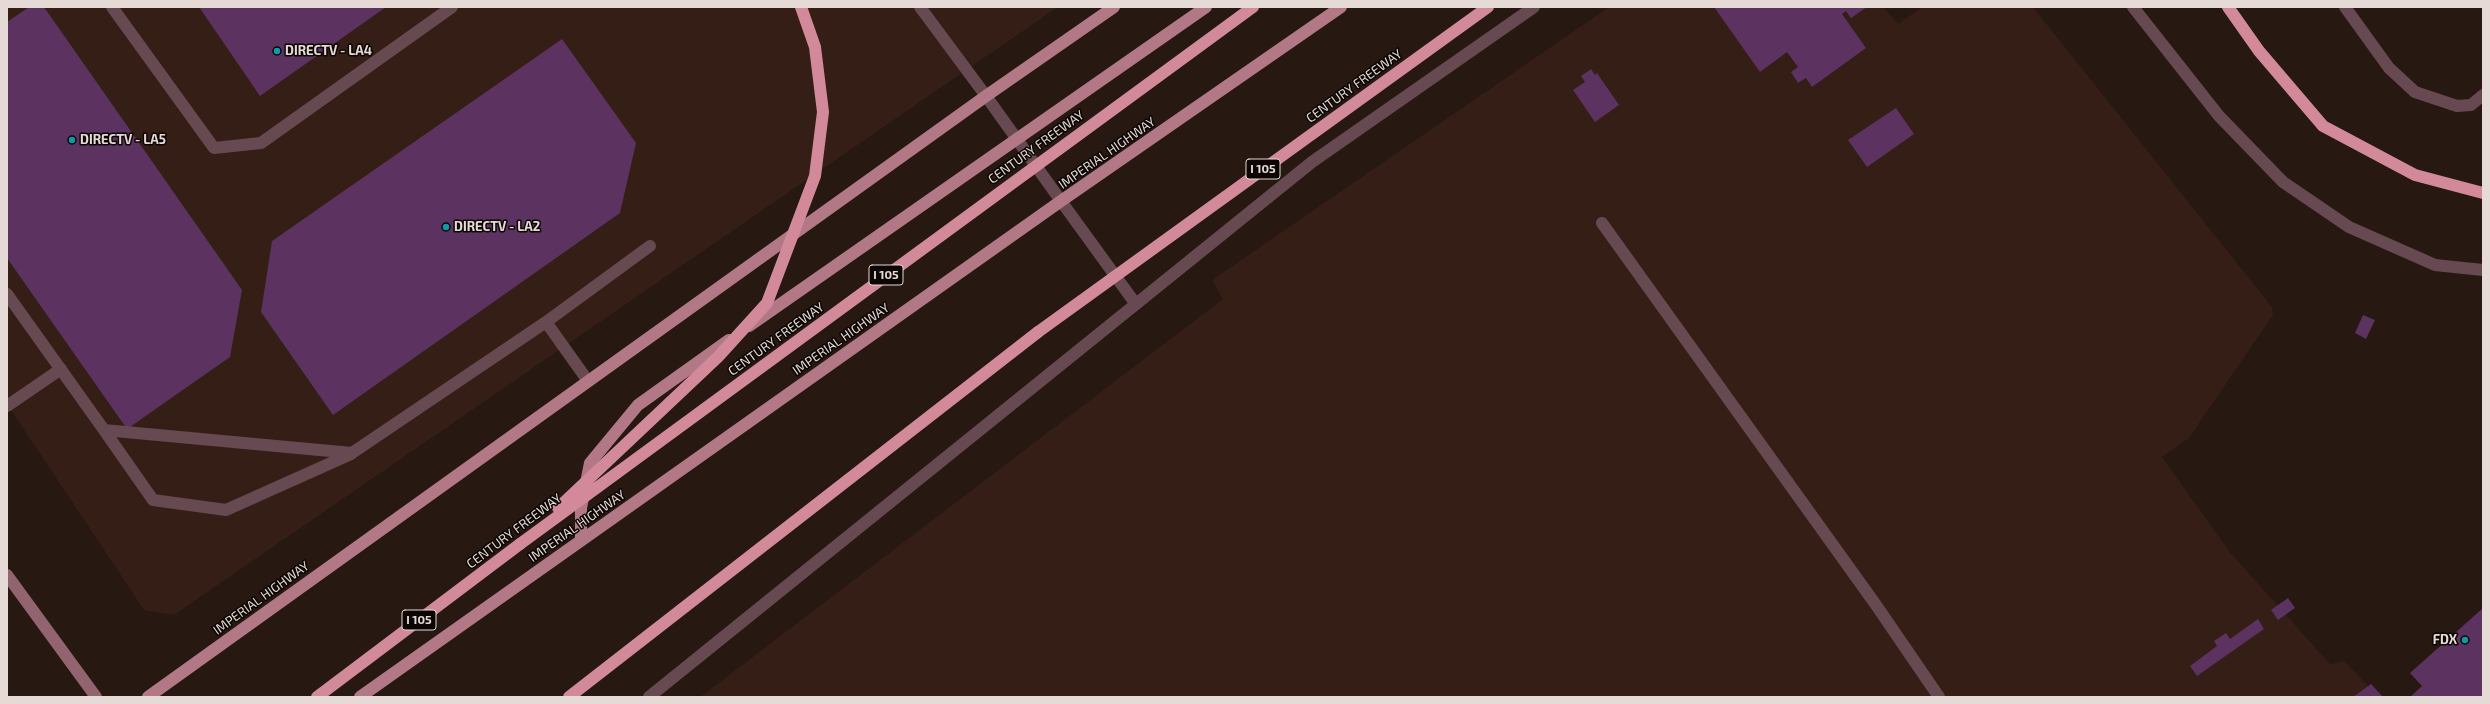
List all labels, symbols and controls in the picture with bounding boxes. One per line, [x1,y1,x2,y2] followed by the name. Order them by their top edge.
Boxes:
[285,43,372,59] place label: DIRECTV - LA4
[272,46,282,56] marker: DIRECTV - LA4
[1303,46,1405,126] street label: CENTURY FREEWAY
[985,107,1087,187] street label: CENTURY FREEWAY
[1056,114,1158,192] street label: IMPERIAL HIGHWAY
[80,132,166,148] place label: DIRECTV - LA5
[67,135,77,145] marker: DIRECTV - LA5
[1246,159,1280,179] road number: I 105
[454,219,540,235] place label: DIRECTV - LA2
[441,222,451,232] marker: DIRECTV - LA2
[869,265,903,285] road number: I 105
[725,299,827,379] street label: CENTURY FREEWAY
[790,300,892,378] street label: IMPERIAL HIGHWAY
[526,487,628,565] street label: IMPERIAL HIGHWAY
[464,490,564,572] street label: CENTURY FREEWAY
[210,558,312,638] street label: IMPERIAL HIGHWAY
[402,610,436,630] road number: I 105
[2433,632,2457,648] place label: FDX
[2460,635,2470,645] marker: FDX

